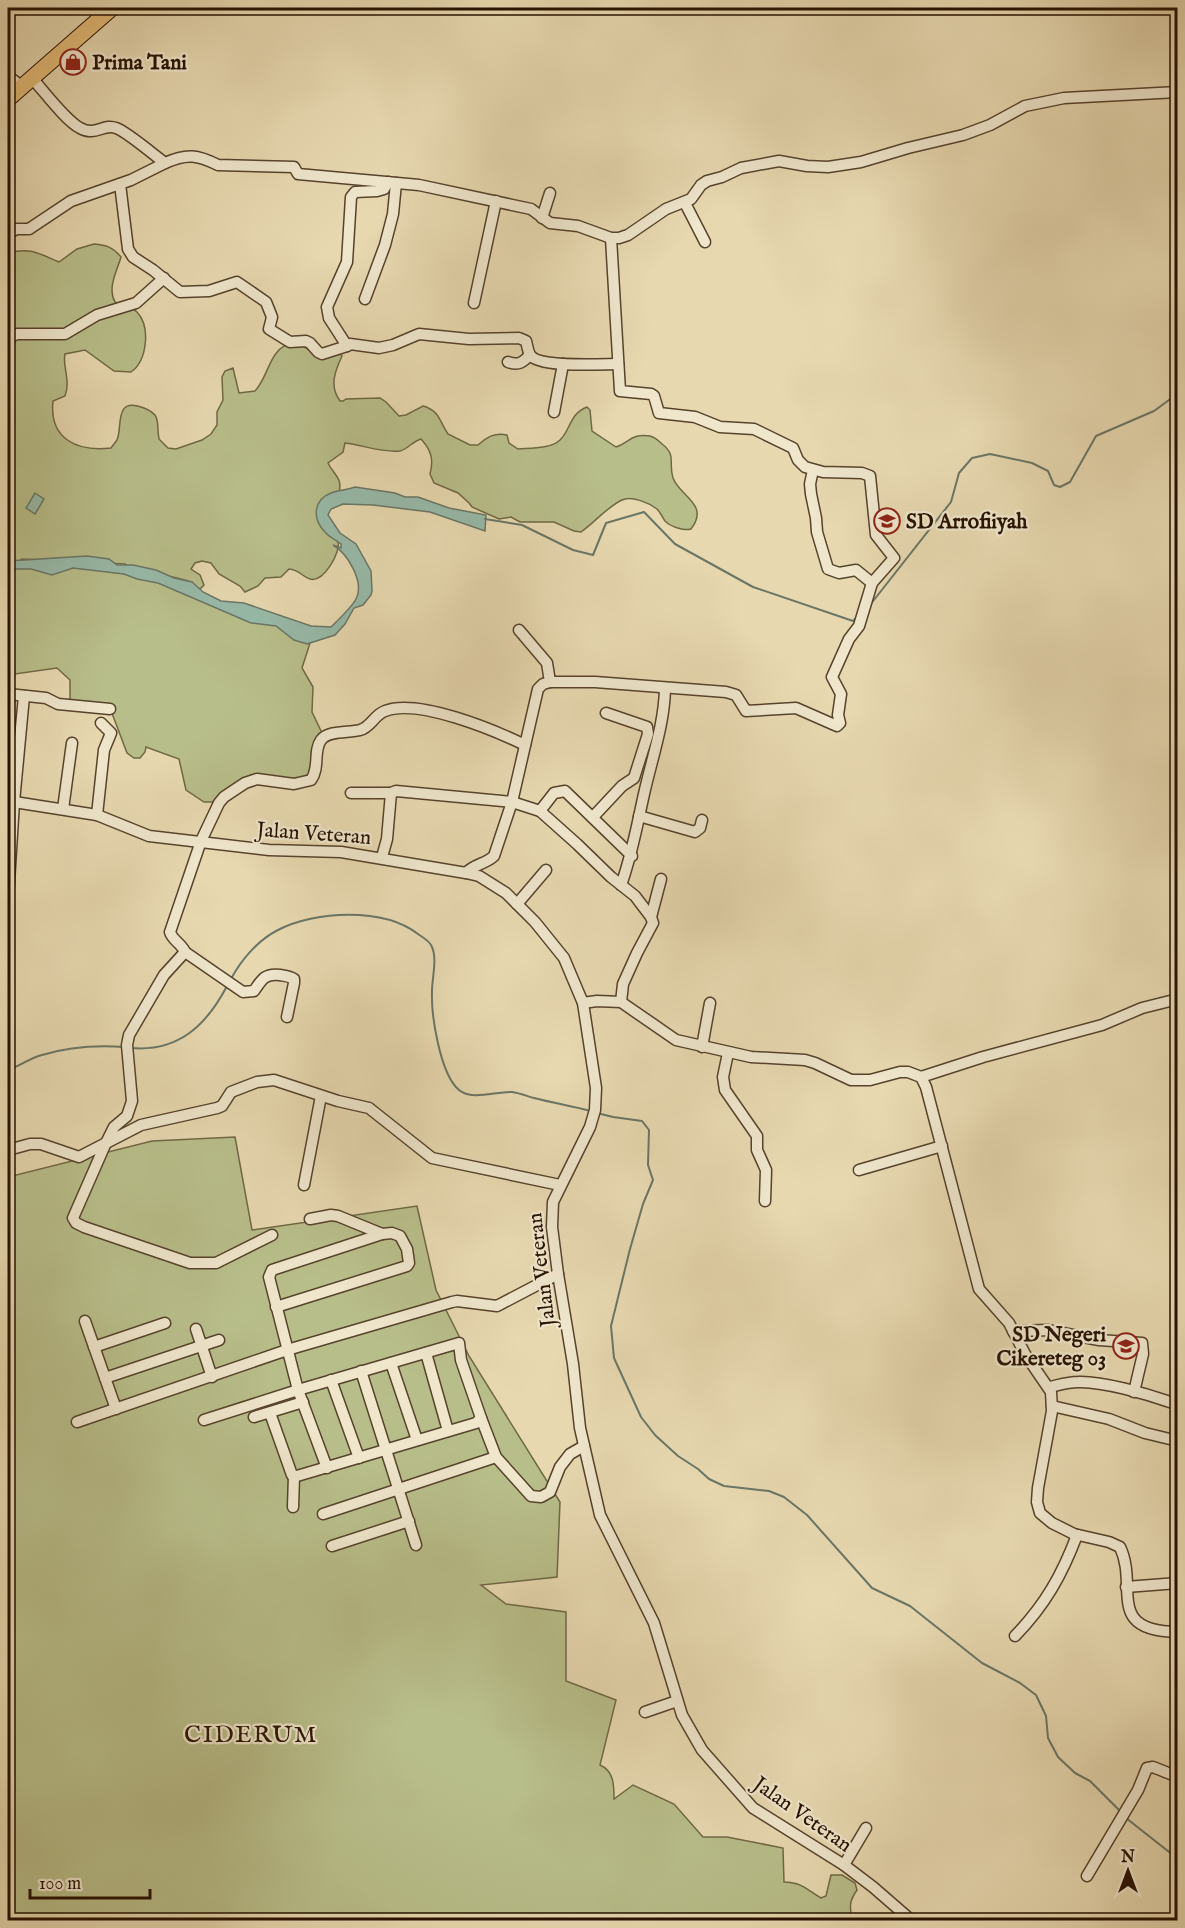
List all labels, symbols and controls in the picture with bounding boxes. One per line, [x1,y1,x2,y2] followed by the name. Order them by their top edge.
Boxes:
[58,47,88,77] shop icon: Prima Tani
[92,50,187,77] place label: Prima Tani
[872,506,902,536] school or university icon: SD Arrofiiyah
[906,509,1028,536] place label: SD Arrofiiyah
[254,817,372,852] street label: Jalan Veteran
[522,1211,563,1330] street label: Jalan Veteran
[996,1322,1106,1373] place label: SD Negeri Cikereteg 03
[1111,1331,1141,1361] school or university icon: SD Negeri Cikereteg 03
[184,1720,318,1751] district label: CIDERUM
[746,1770,857,1859] street label: Jalan Veteran
[1098,1841,1158,1901] north arrow
[1120,1848,1135,1868] text: N
[30,1862,150,1900] scale bar
[39,1873,81,1896] text: 100 m

